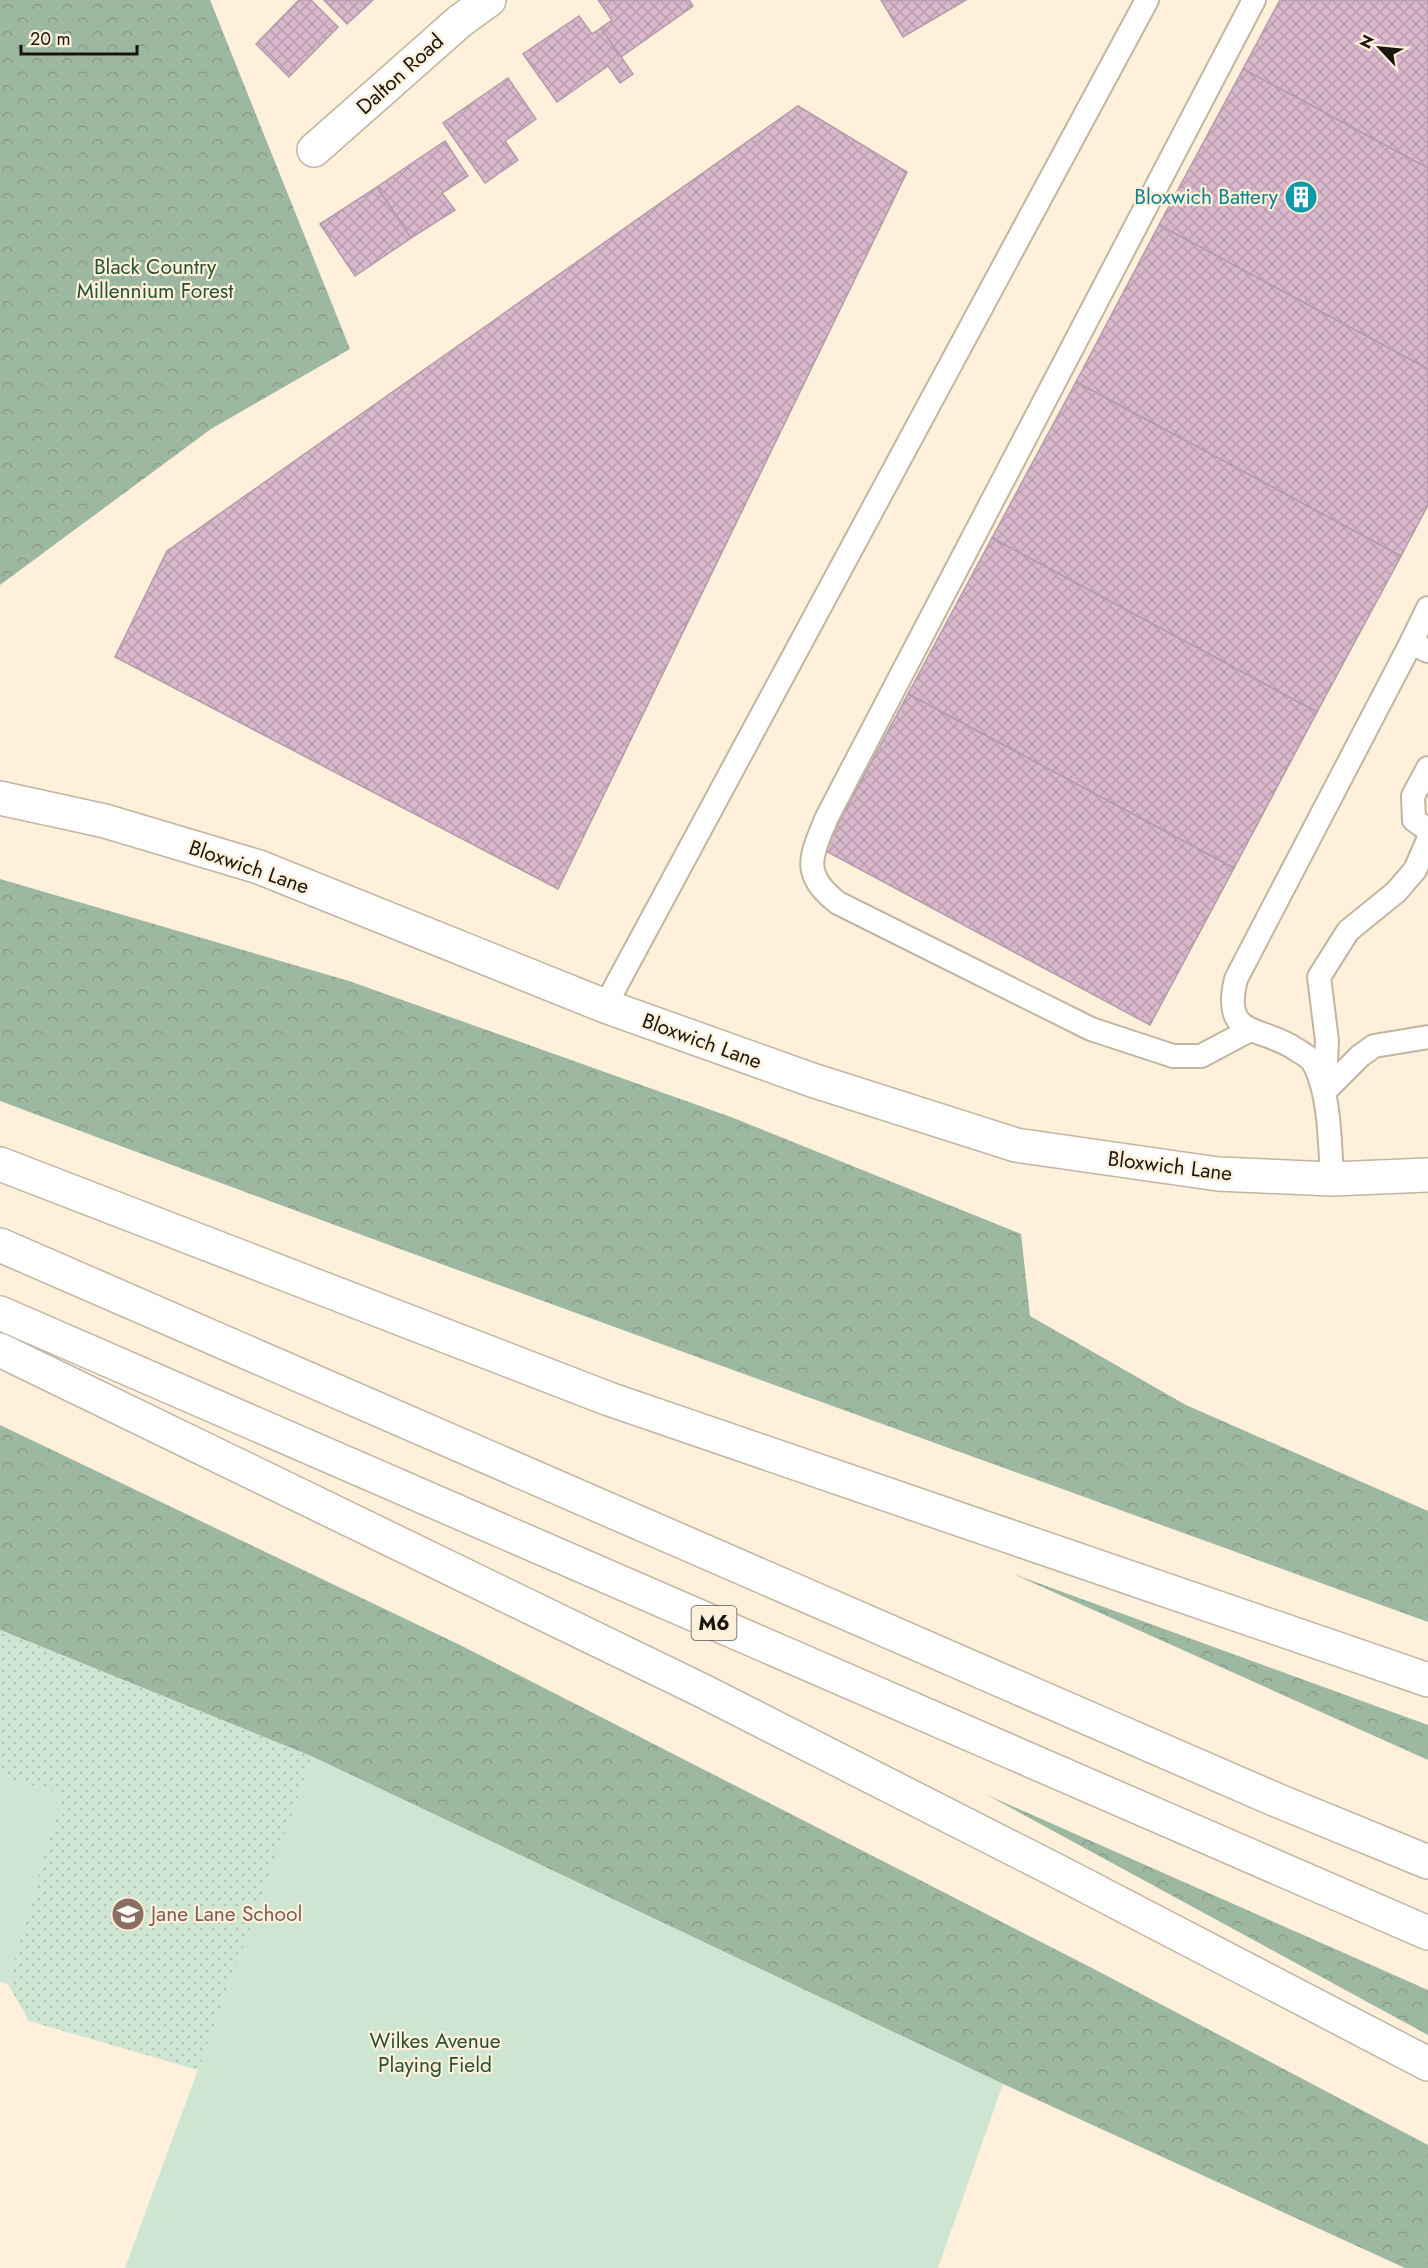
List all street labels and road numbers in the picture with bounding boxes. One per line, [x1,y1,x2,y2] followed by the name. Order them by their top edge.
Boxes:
[350,27,450,121] street label: Dalton Road
[185,832,313,902] street label: Bloxwich Lane
[638,1005,766,1077] street label: Bloxwich Lane
[1106,1143,1234,1189] street label: Bloxwich Lane
[692,1606,736,1640] road number: M6

